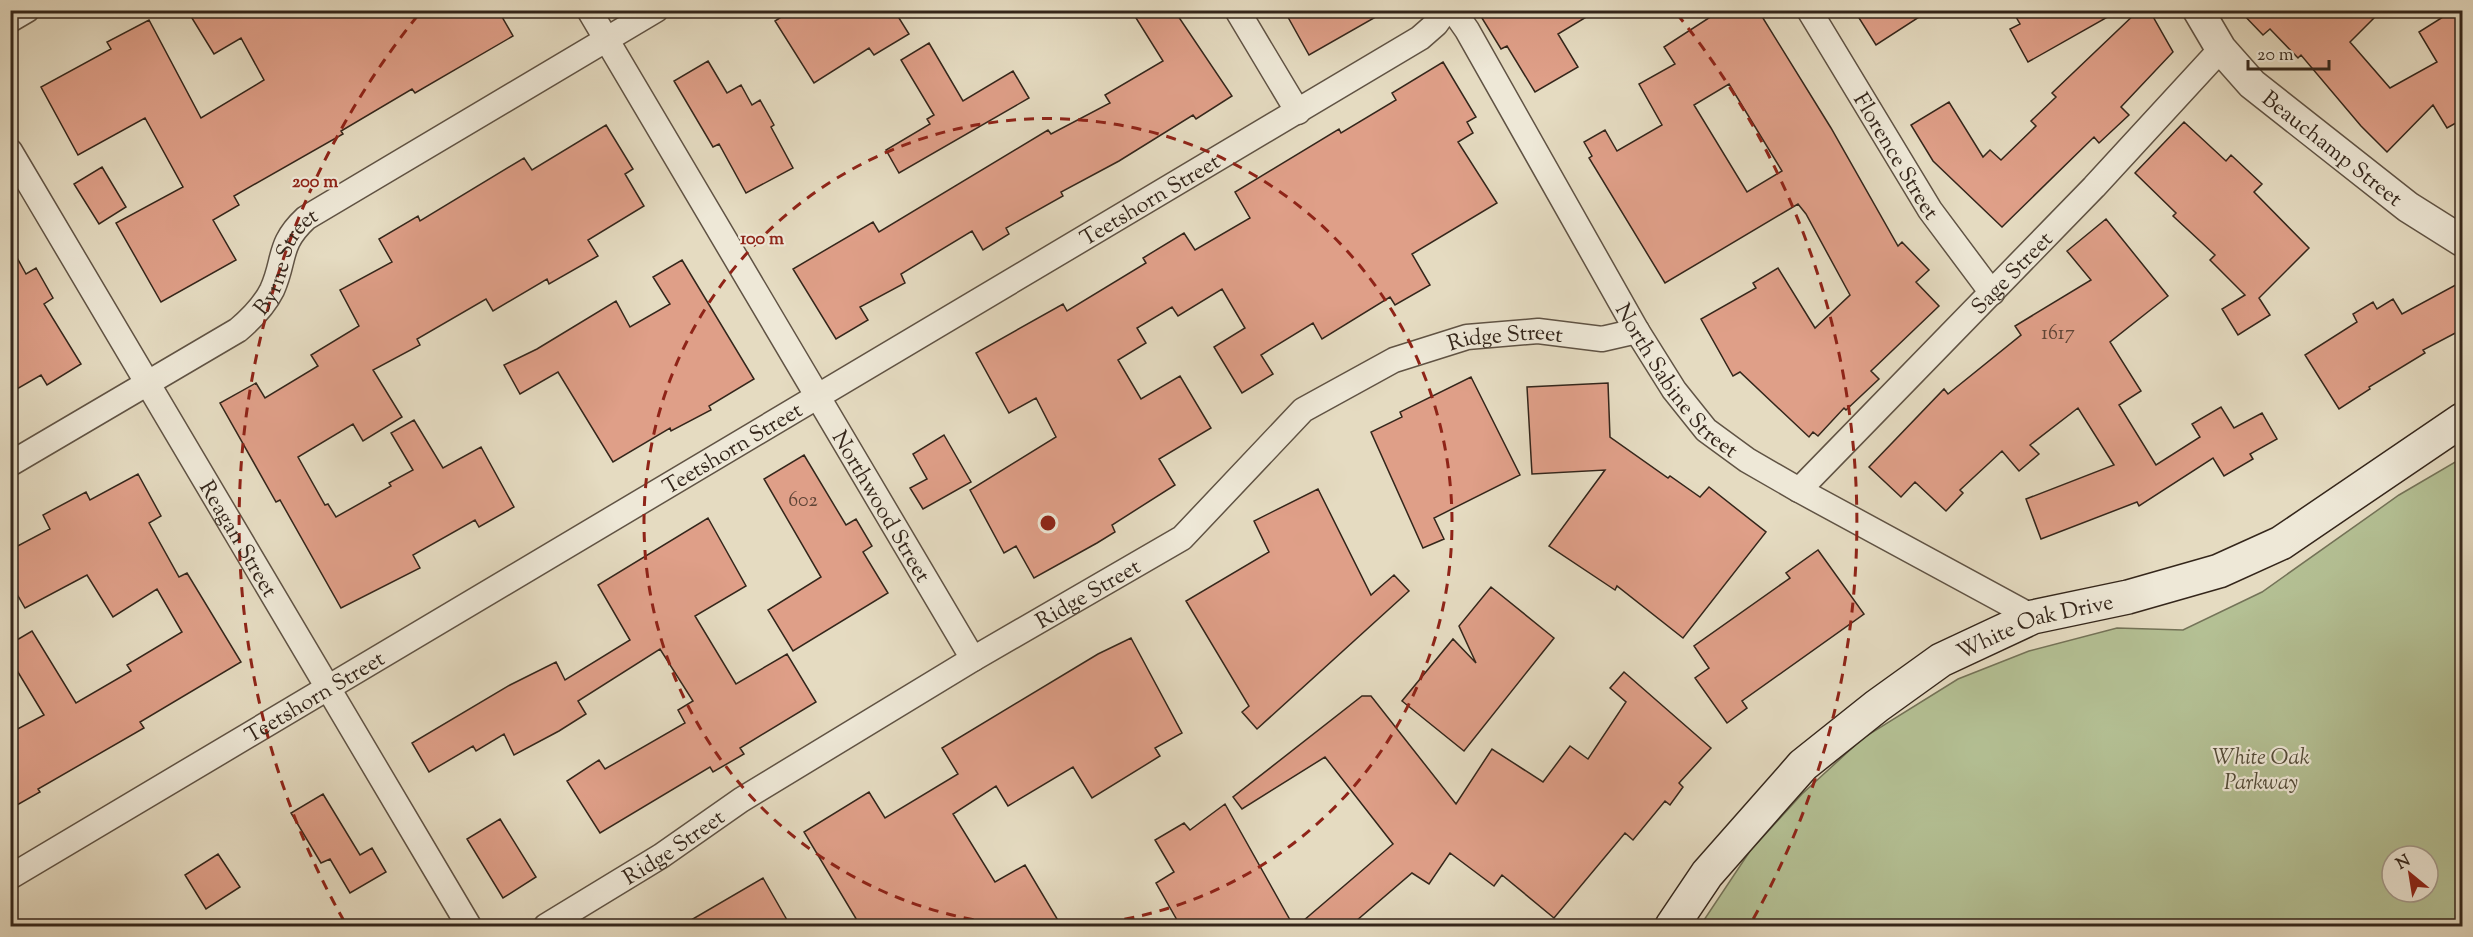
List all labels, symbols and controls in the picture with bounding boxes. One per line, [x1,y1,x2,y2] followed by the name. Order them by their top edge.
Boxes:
[2248,33,2329,71] scale bar
[2257,43,2294,69] text: 20 m
[2254,84,2409,216] street label: Beauchamp Street
[1844,87,1945,228] street label: Florence Street
[1075,147,1227,256] street label: Teetshorn Street
[292,170,338,196] text: 200 m
[247,201,325,323] street label: Byrne Street
[1965,225,2062,323] street label: Sage Street
[740,227,784,253] text: 100 m
[1605,298,1744,468] street label: North Sabine Street
[1444,318,1565,361] street label: Ridge Street
[2041,320,2075,349] house number: 1617
[657,396,810,504] street label: Teetshorn Street
[822,425,937,590] street label: Northwood Street
[190,475,284,605] street label: Reagan Street
[788,487,818,516] house number: 602
[1038,513,1058,533] centre of rings
[1030,552,1148,638] street label: Ridge Street
[1952,588,2117,669] street label: White Oak Drive
[240,644,392,753] street label: Teetshorn Street
[2212,743,2310,800] park label: White Oak Parkway
[618,803,733,895] street label: Ridge Street
[2380,844,2440,904] north arrow
[2392,850,2415,876] text: N

